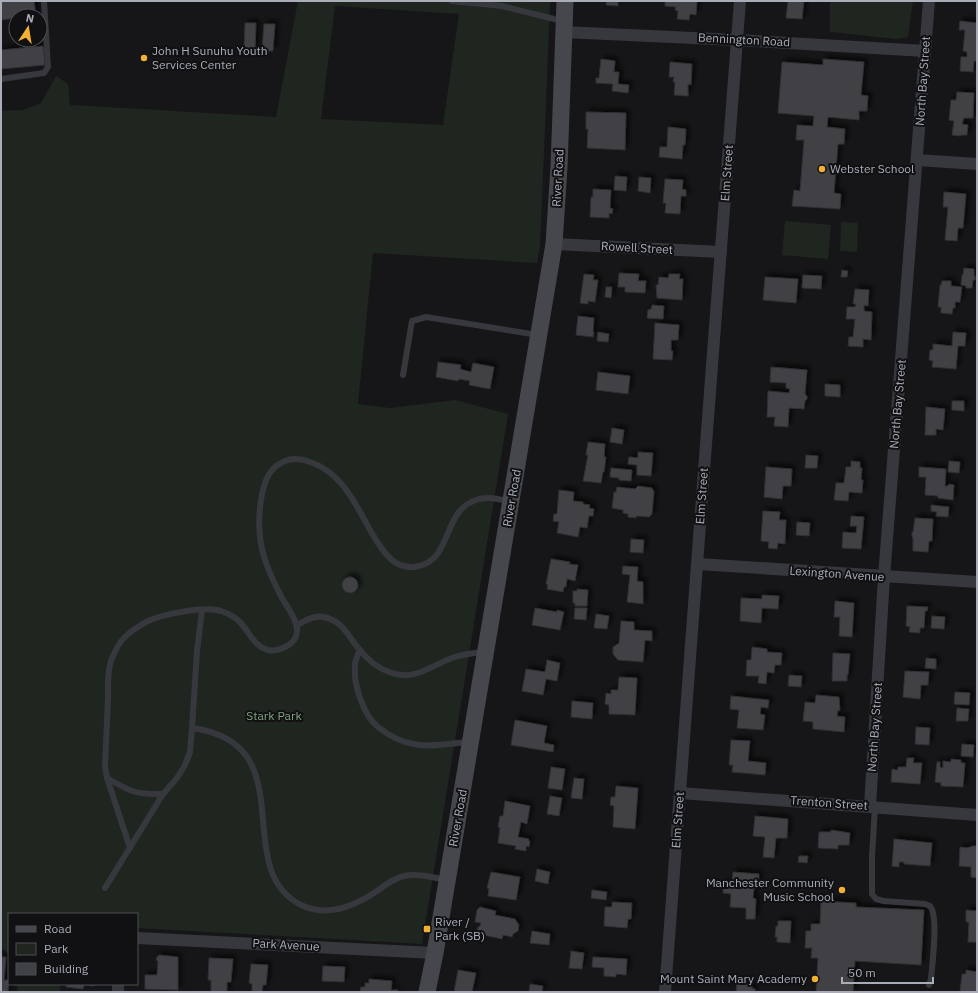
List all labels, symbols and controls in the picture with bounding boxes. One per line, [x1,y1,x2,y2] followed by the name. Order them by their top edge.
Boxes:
[8,8,48,48] north arrow
[25,11,35,26] text: N
[698,30,791,49] street label: Bennington Road
[912,36,933,126] street label: North Bay Street
[152,43,268,72] place label: John H Sunuhu Youth Services Center
[139,53,149,63] marker: John H Sunuhu Youth Services Center
[717,144,736,202] street label: Elm Street
[548,149,567,207] street label: River Road
[830,161,914,176] place label: Webster School
[817,164,827,174] marker: Webster School
[601,238,673,257] street label: Rowell Street
[886,359,909,449] street label: North Bay Street
[692,467,711,525] street label: Elm Street
[499,468,524,528] street label: River Road
[789,563,885,584] street label: Lexington Avenue
[864,682,885,772] street label: North Bay Street
[246,708,302,723] park label: Stark Park
[445,788,470,848] street label: River Road
[668,791,687,849] street label: Elm Street
[790,792,868,813] street label: Trenton Street
[706,875,834,904] place label: Manchester Community Music School
[837,885,847,895] marker: Manchester Community Music School
[8,913,138,985] legend
[435,914,485,943] place label: River / Park (SB)
[44,921,72,936] text: Road
[422,924,432,934] marker: River / Park (SB)
[252,935,320,954] street label: Park Avenue
[44,941,69,956] text: Park
[842,959,933,985] scale bar
[44,961,89,976] text: Building
[848,965,876,980] text: 50 m
[660,971,807,986] place label: Mount Saint Mary Academy
[810,974,820,984] marker: Mount Saint Mary Academy

